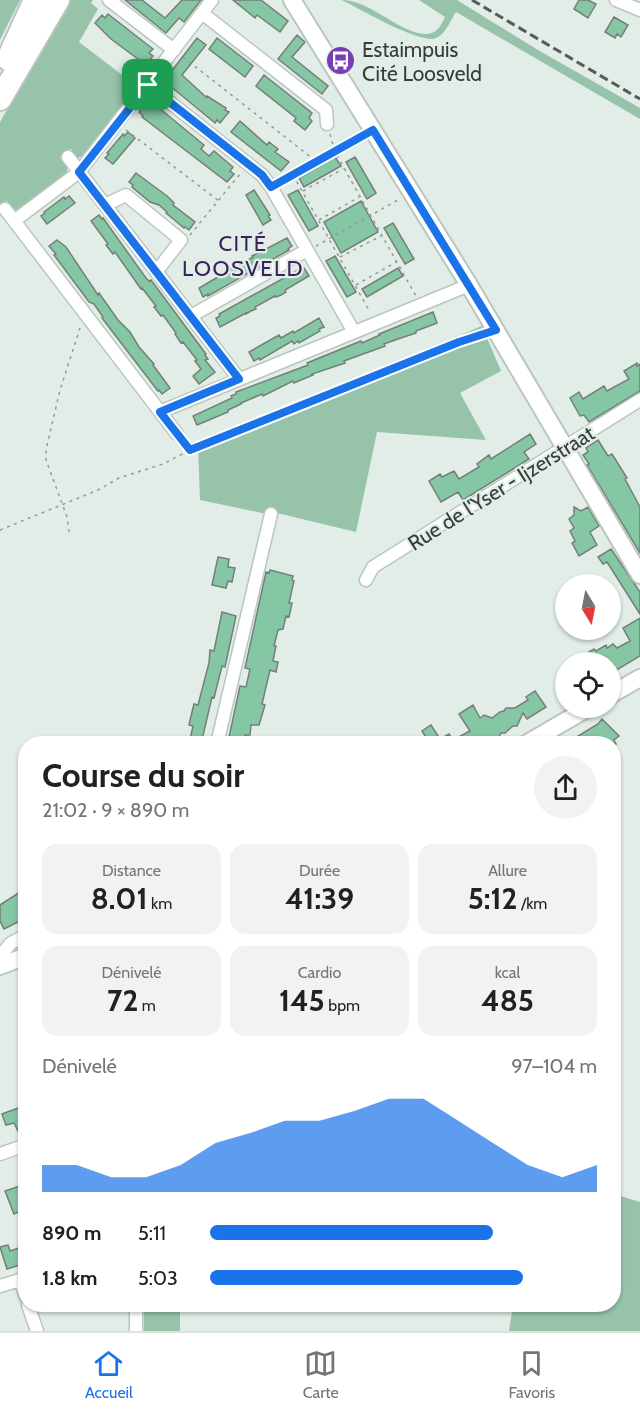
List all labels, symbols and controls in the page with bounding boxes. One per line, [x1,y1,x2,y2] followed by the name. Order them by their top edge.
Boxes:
[362,37,482,86] place label: Estaimpuis Cité Loosveld
[325,45,357,77] bus stop icon: Estaimpuis Cité Loosveld
[122,59,173,110] pin
[131,68,164,101] icon: arrive
[182,230,304,282] district label: CITÉ LOOSVELD
[403,420,599,556] street label: Rue de l'Yser - Ijzerstraat
[555,574,621,640] north arrow
[555,574,621,718] map controls
[555,652,621,718] button: locate
[42,755,244,795] text: Course du soir
[534,756,597,819] button: share
[42,798,189,822] text: 21:02 · 9 × 890 m
[102,861,161,880] text: Distance
[299,861,340,880] text: Durée
[488,861,527,880] text: Allure
[91,880,147,917] text: 8.01
[285,880,354,917] text: 41:39
[468,880,517,917] text: 5:12
[147,894,172,913] text: km
[517,894,547,913] text: /km
[102,963,161,982] text: Dénivelé
[298,963,341,982] text: Cardio
[495,963,520,982] text: kcal
[107,982,138,1019] text: 72
[279,982,325,1019] text: 145
[481,982,534,1019] text: 485
[138,996,156,1015] text: m
[325,996,360,1015] text: bpm
[42,1054,117,1078] text: Dénivelé
[511,1054,597,1078] text: 97–104 m
[42,1221,101,1245] text: 890 m
[138,1221,166,1245] text: 5:11
[42,1266,97,1290] text: 1.8 km
[138,1266,178,1290] text: 5:03
[85,1347,133,1402] tab: Accueil
[303,1347,339,1402] tab: Carte
[509,1347,555,1402] tab: Favoris

